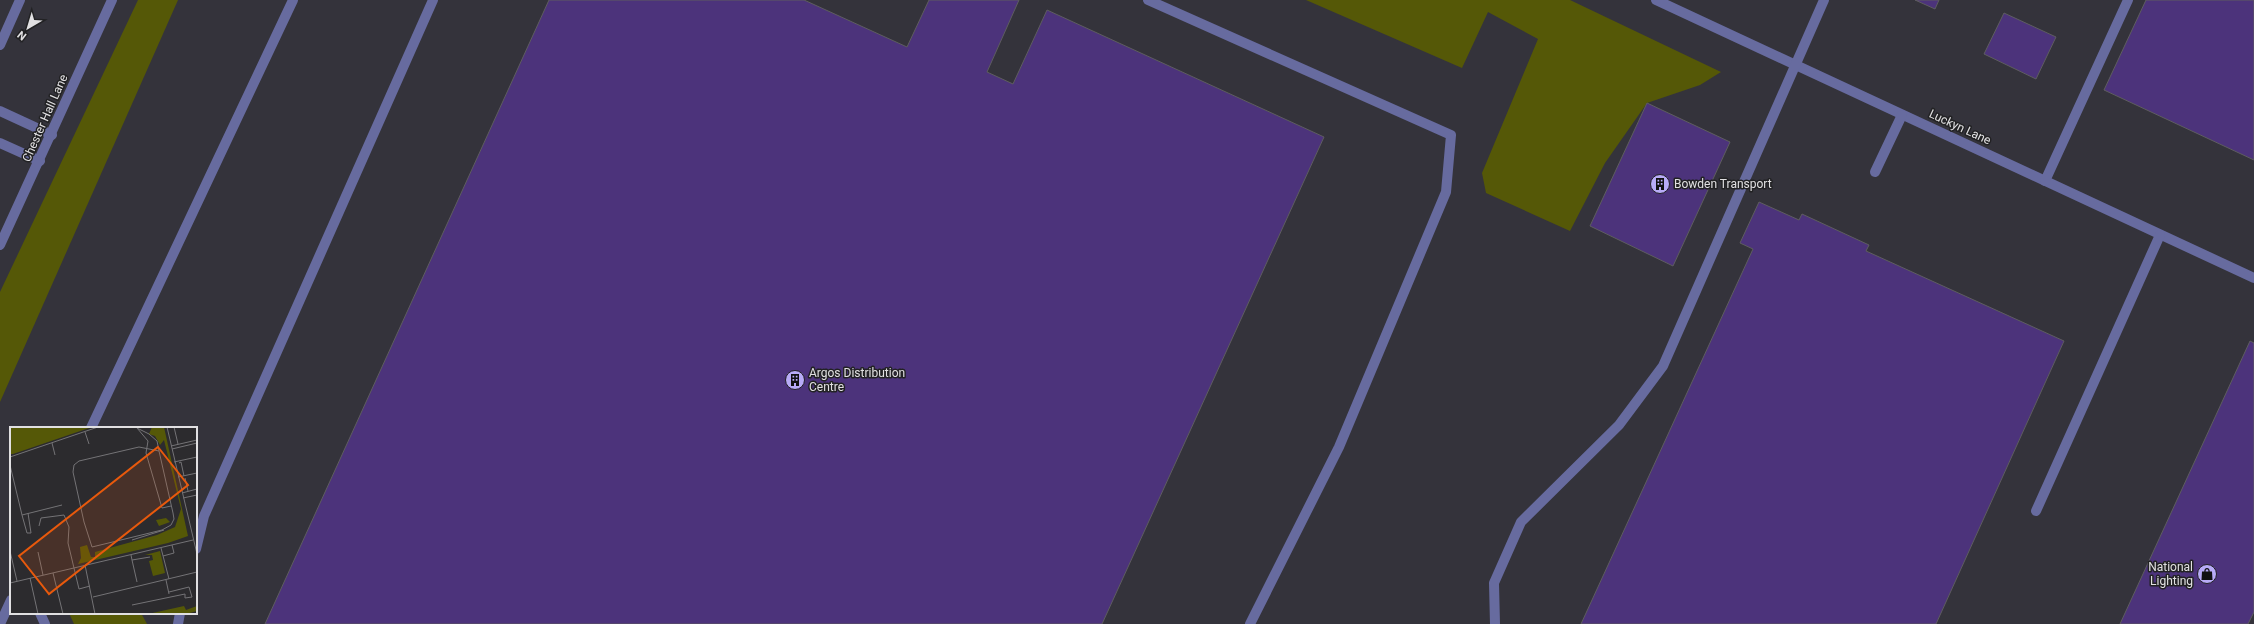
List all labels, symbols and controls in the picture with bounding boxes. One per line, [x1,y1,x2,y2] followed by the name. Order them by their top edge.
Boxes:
[8,8,48,48] north arrow
[15,28,29,43] text: N
[19,72,71,164] street label: Chester Hall Lane
[1927,107,1993,147] street label: Luckyn Lane
[1649,173,1671,195] building icon: Bowden Transport
[1674,177,1772,191] place label: Bowden Transport
[809,366,905,394] place label: Argos Distribution Centre
[784,369,806,391] building icon: Argos Distribution Centre
[10,427,197,614] inset map
[2148,560,2193,588] place label: National Lighting
[2196,563,2218,585] shop icon: National Lighting

